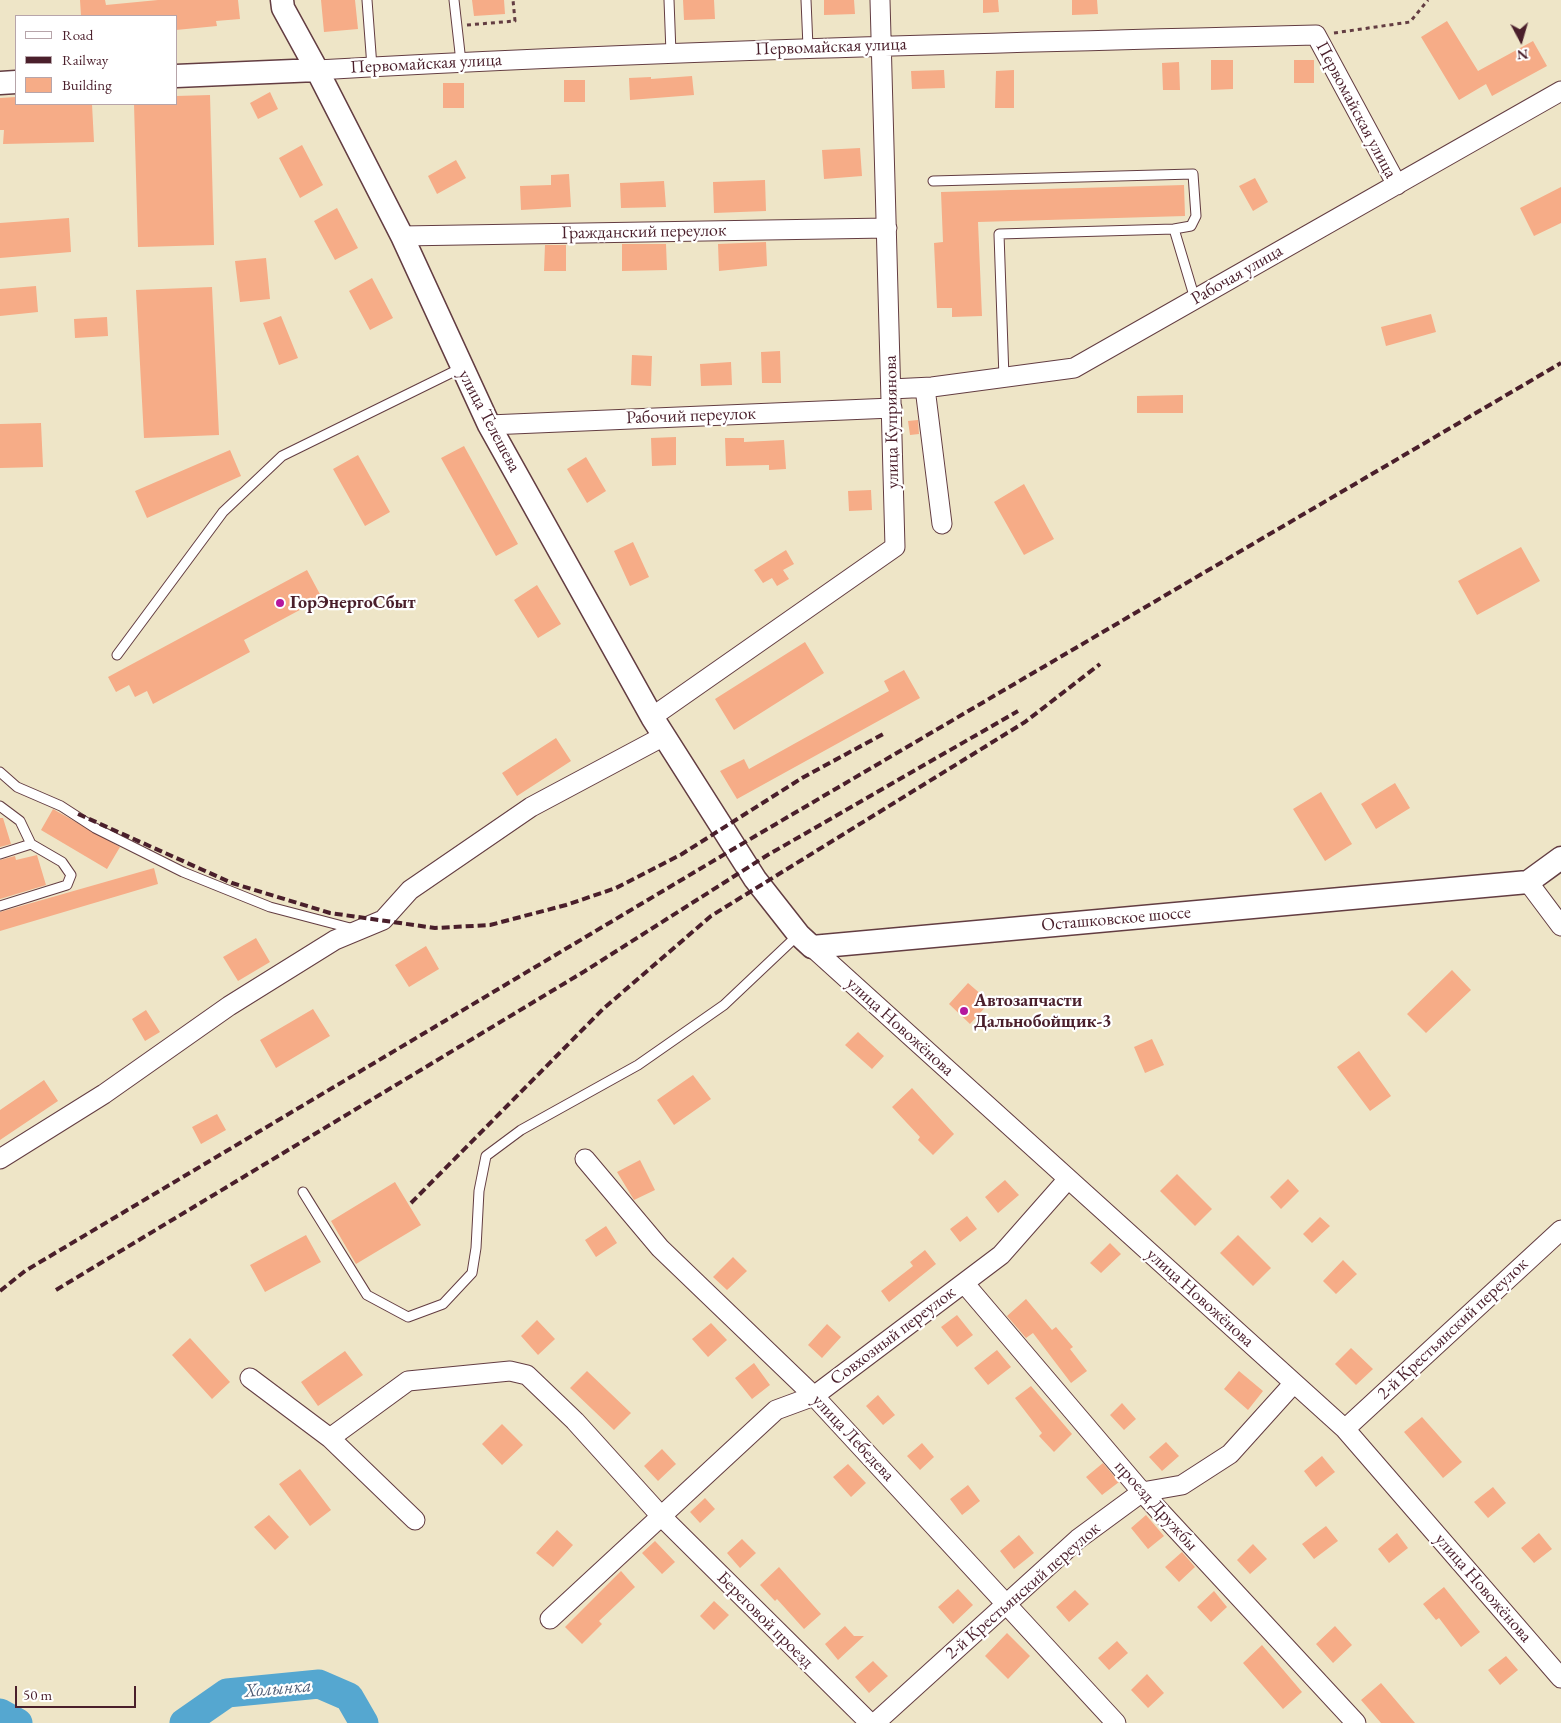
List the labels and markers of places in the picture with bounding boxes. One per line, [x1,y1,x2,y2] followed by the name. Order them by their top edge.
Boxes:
[290,592,416,614] place label: ГорЭнергоСбыт
[274,597,286,609] marker: ГорЭнергоСбыт
[974,990,1112,1032] place label: Автозапчасти Дальнобойщик-3
[958,1005,970,1017] marker: Автозапчасти Дальнобойщик-3

